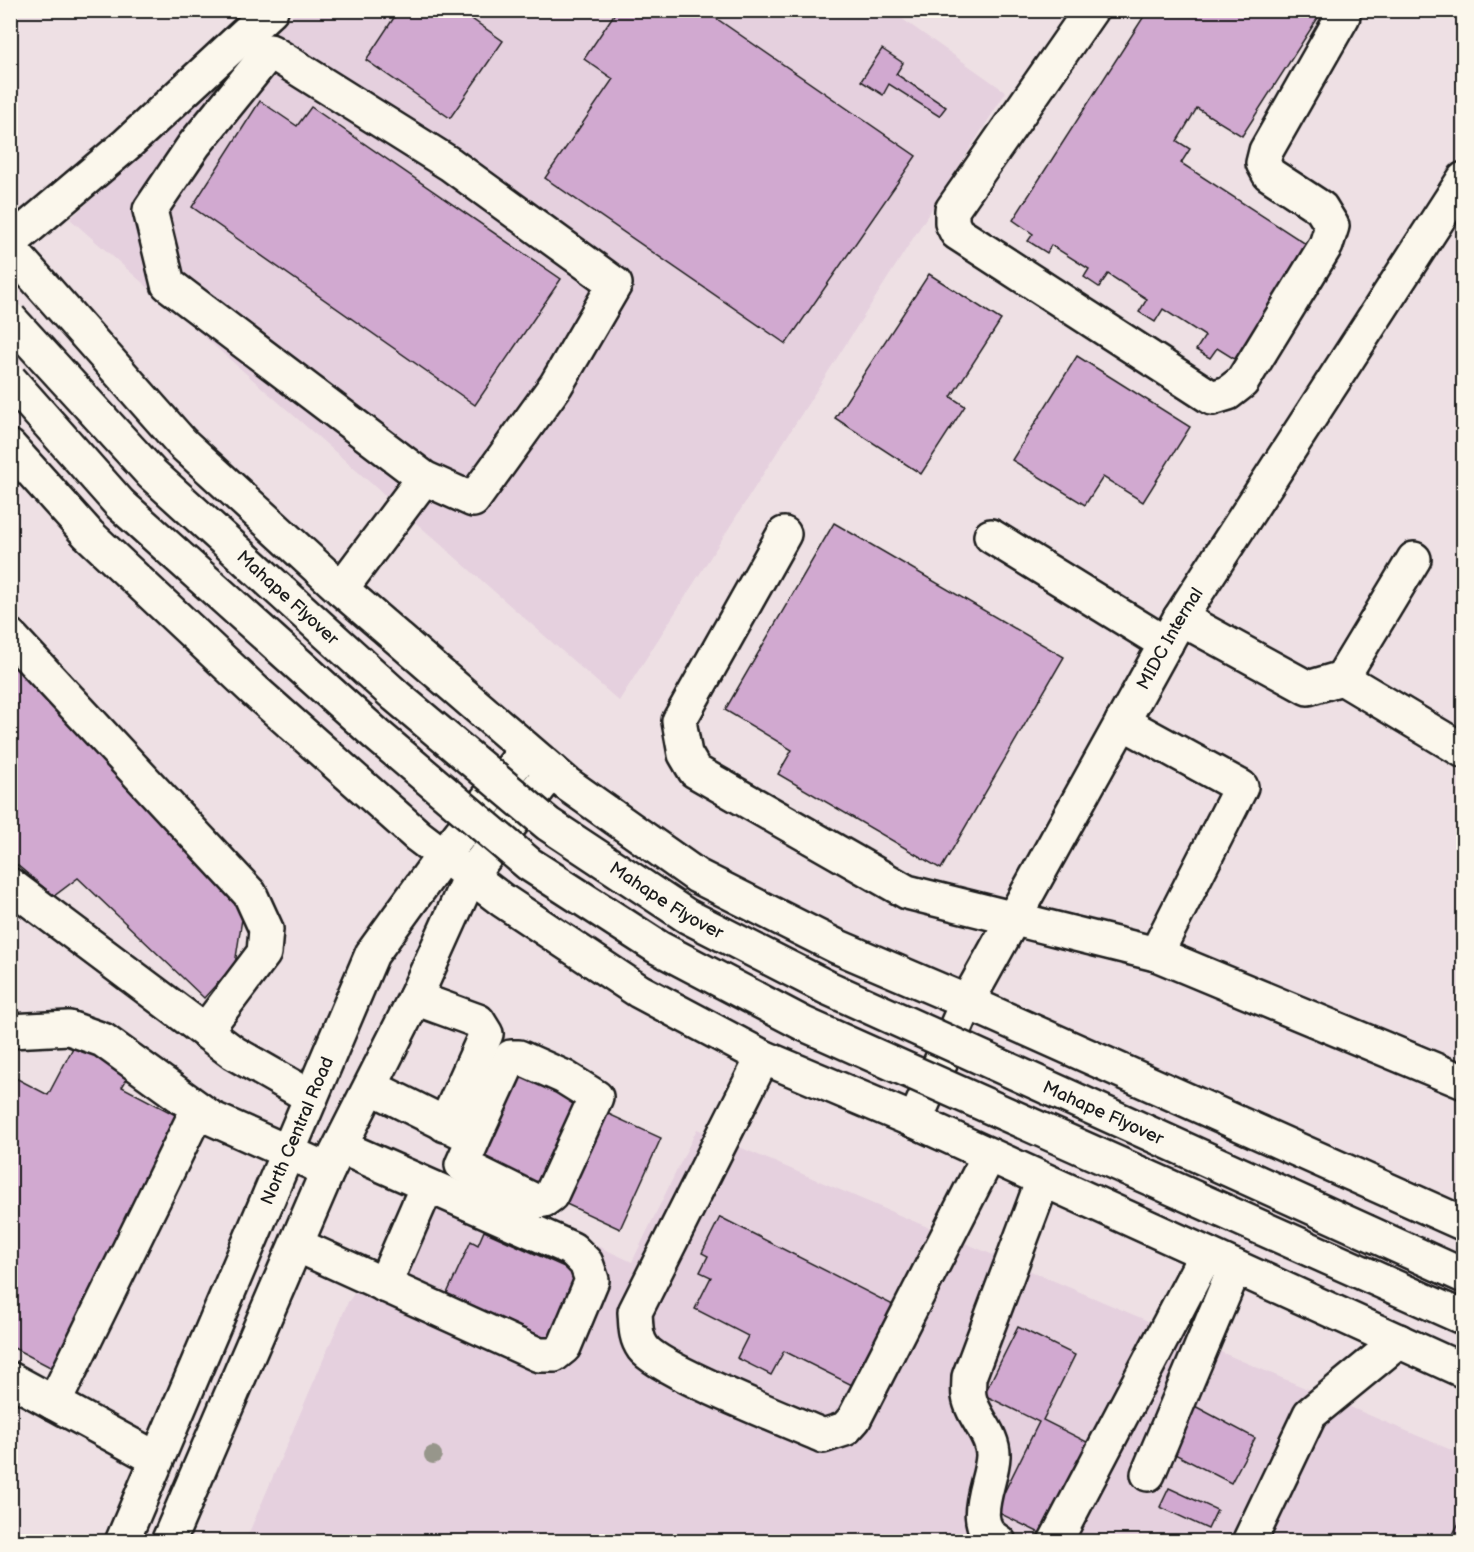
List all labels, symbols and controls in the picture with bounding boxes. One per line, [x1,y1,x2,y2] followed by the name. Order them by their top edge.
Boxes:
[232,547,343,650] street label: Mahape Flyover
[1132,584,1208,693] street label: MIDC Internal
[605,858,727,944] street label: Mahape Flyover
[257,1054,338,1208] street label: North Central Road
[1039,1077,1167,1150] street label: Mahape Flyover

